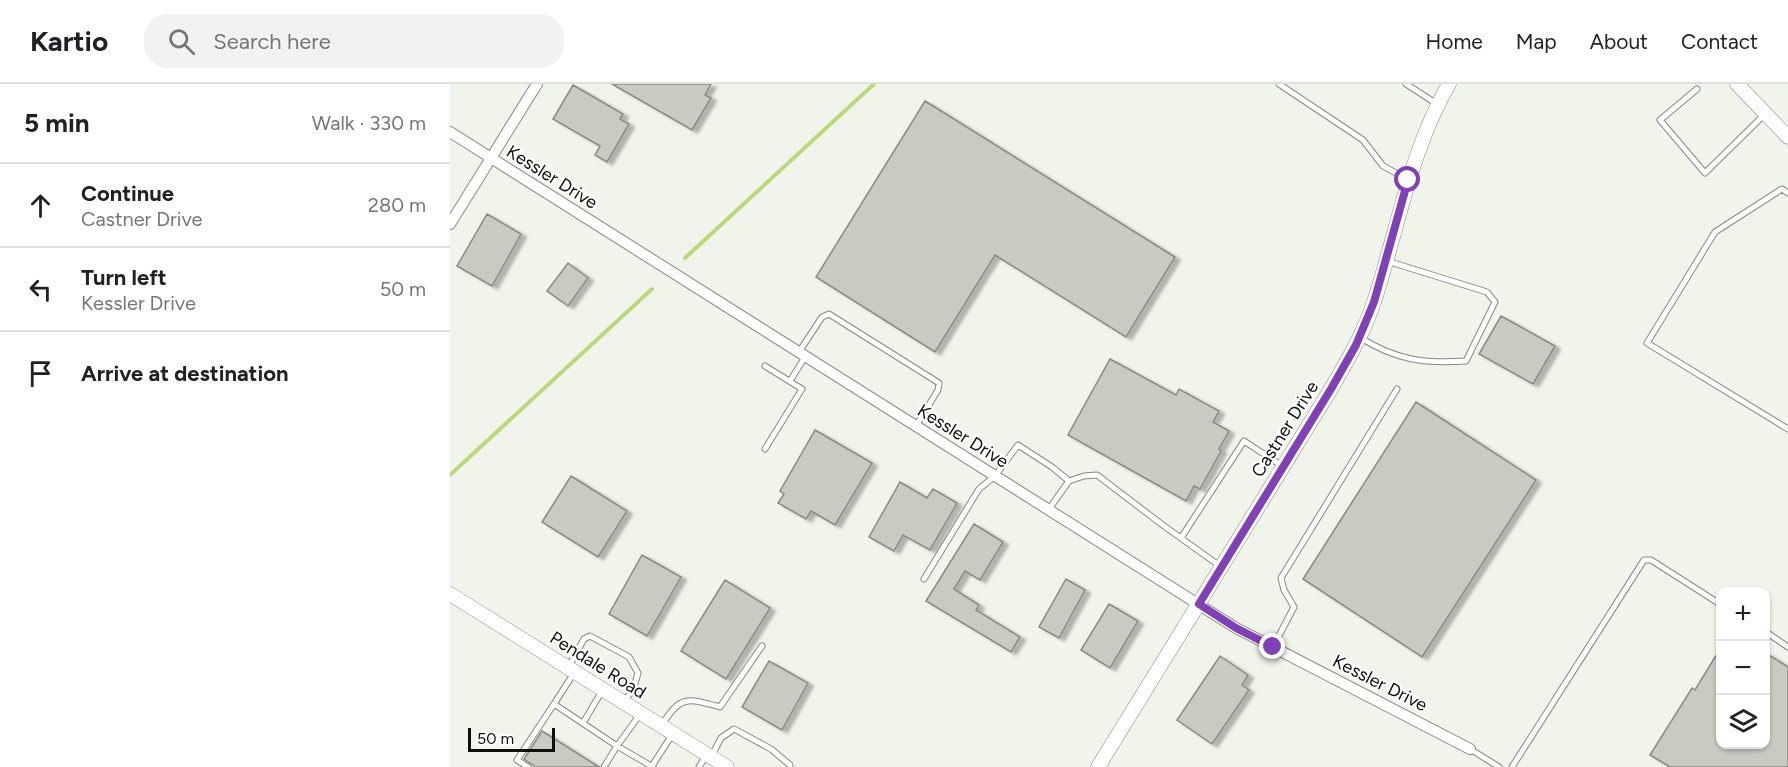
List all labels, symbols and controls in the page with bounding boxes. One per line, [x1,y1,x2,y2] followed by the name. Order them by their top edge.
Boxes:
[144,14,564,68] search box
[30,24,108,58] text: Kartio
[165,25,198,58] icon: search
[213,28,331,55] text: Search here
[1426,29,1483,54] text: Home
[1516,29,1557,54] text: Map
[1590,29,1648,54] text: About
[1681,29,1758,54] text: Contact
[24,107,90,139] text: 5 min
[312,111,426,135] text: Walk · 330 m
[502,140,602,214] street label: Kessler Drive
[1394,166,1420,192] route start
[81,180,174,207] text: Continue
[24,189,57,222] icon: ahead
[368,193,426,217] text: 280 m
[81,207,203,231] text: Castner Drive
[81,264,167,291] text: Turn left
[24,273,57,306] icon: left
[380,277,426,301] text: 50 m
[81,291,196,315] text: Kessler Drive
[24,357,57,390] icon: arrive
[81,360,289,387] text: Arrive at destination
[1247,377,1323,481] street label: Castner Drive
[913,399,1013,473] street label: Kessler Drive
[1716,587,1770,749] map controls
[1716,587,1770,641] button: +
[546,627,650,703] street label: Pendale Road
[1259,633,1285,659] route end
[1716,641,1770,695] button: −
[1329,650,1431,716] street label: Kessler Drive
[1716,695,1770,749] button: layers
[468,725,555,752] scale bar
[477,729,514,748] text: 50 m

